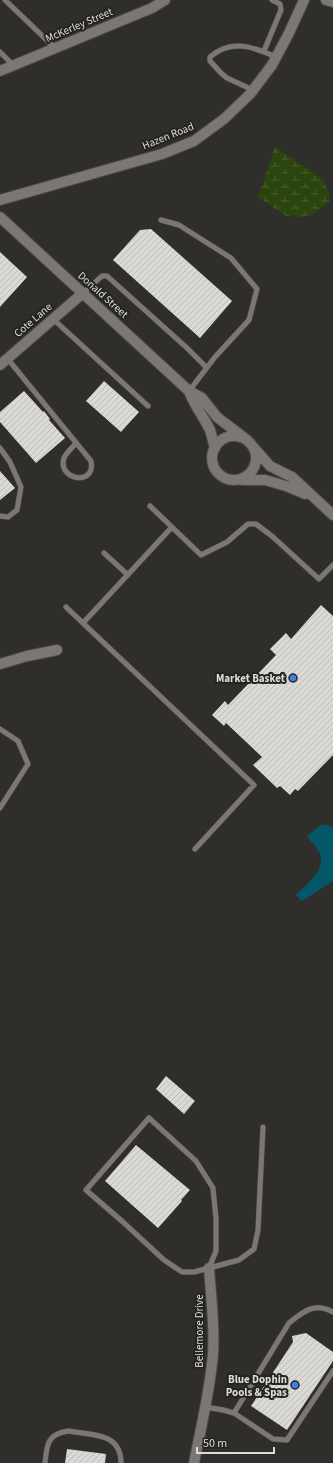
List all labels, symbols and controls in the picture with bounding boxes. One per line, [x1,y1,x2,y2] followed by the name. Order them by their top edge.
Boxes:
[43,4,115,46] street label: McKerley Street
[140,119,196,153] street label: Hazen Road
[75,268,132,322] street label: Donald Street
[11,299,56,341] street label: Cote Lane
[216,671,286,686] place label: Market Basket
[288,673,298,683] marker: Market Basket
[192,1294,207,1368] street label: Bellemore Drive
[226,1372,287,1400] place label: Blue Dophin Pools & Spas
[290,1380,300,1390] marker: Blue Dophin Pools & Spas
[197,1429,274,1455] scale bar
[203,1435,227,1452] text: 50 m

